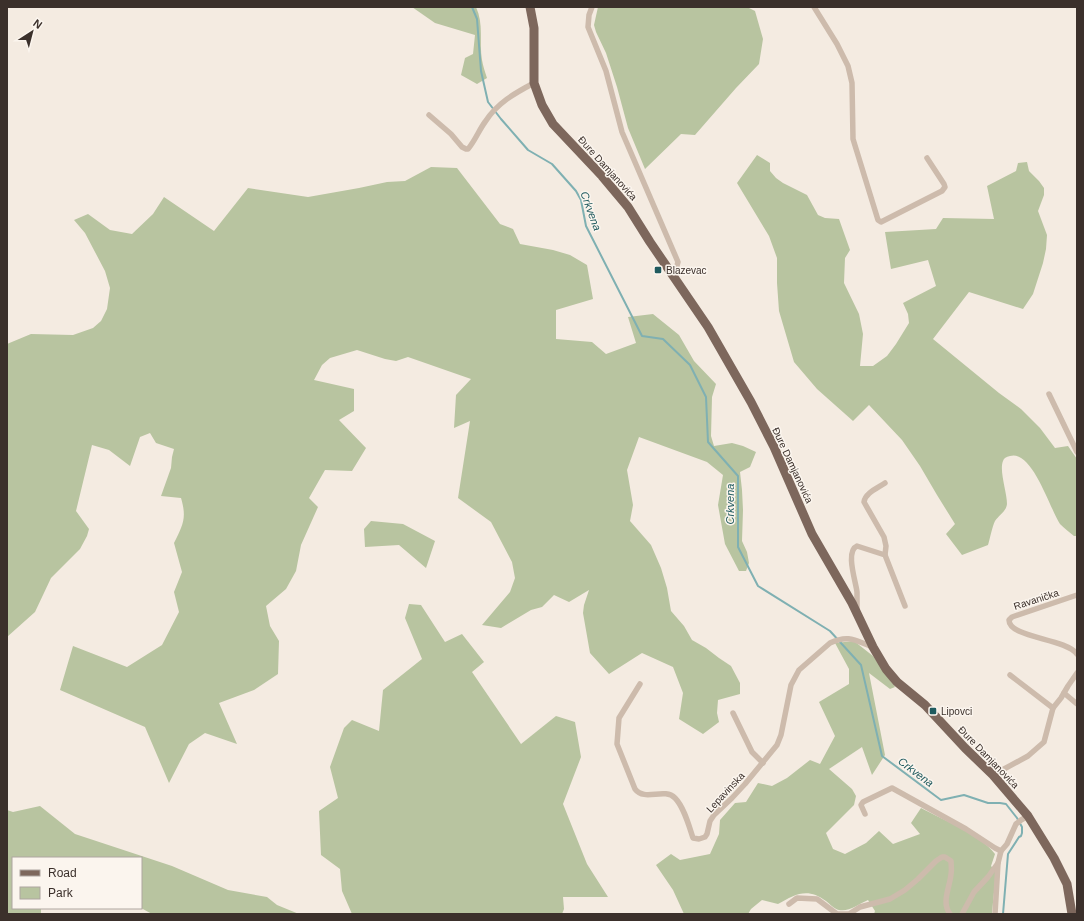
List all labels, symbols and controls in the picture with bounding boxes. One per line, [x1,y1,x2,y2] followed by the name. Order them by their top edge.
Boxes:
[12,12,52,52] north arrow
[31,17,45,31] text: N
[576,134,640,203] street label: Đure Damjanovića
[578,190,604,232] water label: Crkvena
[653,265,663,275] marker: Blazevac
[666,265,707,276] place label: Blazevac
[770,426,815,505] street label: Đure Damjanovića
[724,484,736,524] water label: Crkvena
[1012,587,1060,612] street label: Ravanička
[928,706,938,716] marker: Lipovci
[941,706,972,717] place label: Lipovci
[956,724,1021,791] street label: Đure Damjanovića
[896,755,936,789] water label: Crkvena
[704,770,747,815] street label: Lepavinska
[12,857,142,909] legend
[48,866,77,880] text: Road
[48,886,74,900] text: Park

